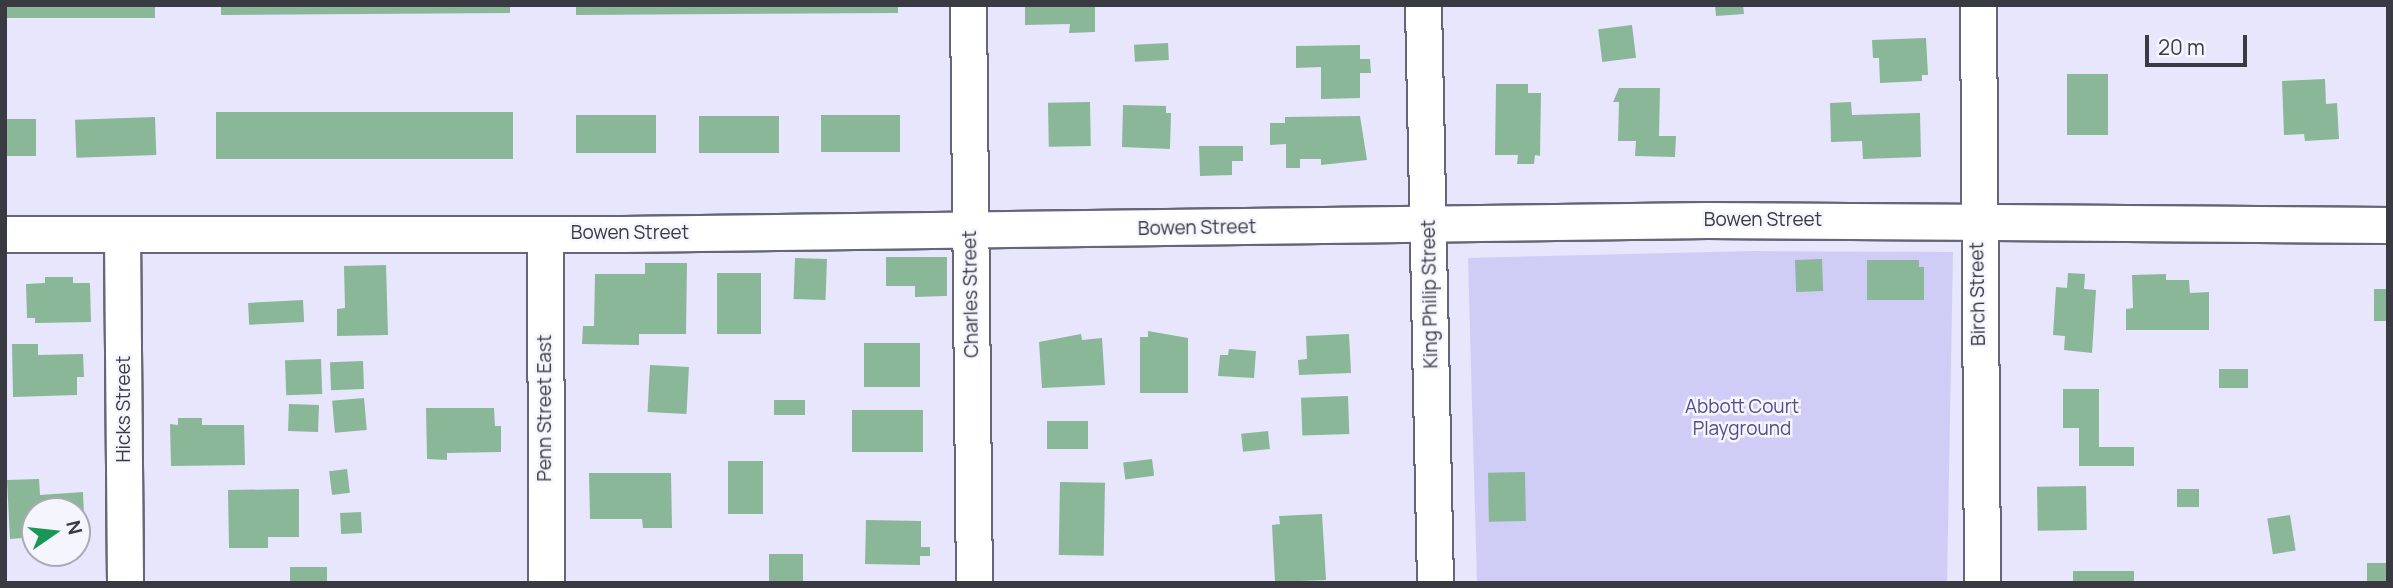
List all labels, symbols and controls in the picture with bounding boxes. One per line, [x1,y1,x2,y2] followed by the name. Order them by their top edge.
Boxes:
[2148,21,2250,65] scale bar
[2158,33,2205,61] text: 20 m
[1704,209,1822,231] street label: Bowen Street
[1138,216,1256,240] street label: Bowen Street
[1417,219,1443,369] street label: King Philip Street
[571,222,689,244] street label: Bowen Street
[958,230,984,358] street label: Charles Street
[1966,242,1990,346] street label: Birch Street
[534,334,556,482] street label: Penn Street East
[113,356,135,462] street label: Hicks Street
[1685,396,1799,440] park label: Abbott Court Playground
[21,497,91,567] north arrow
[60,518,89,537] text: N

